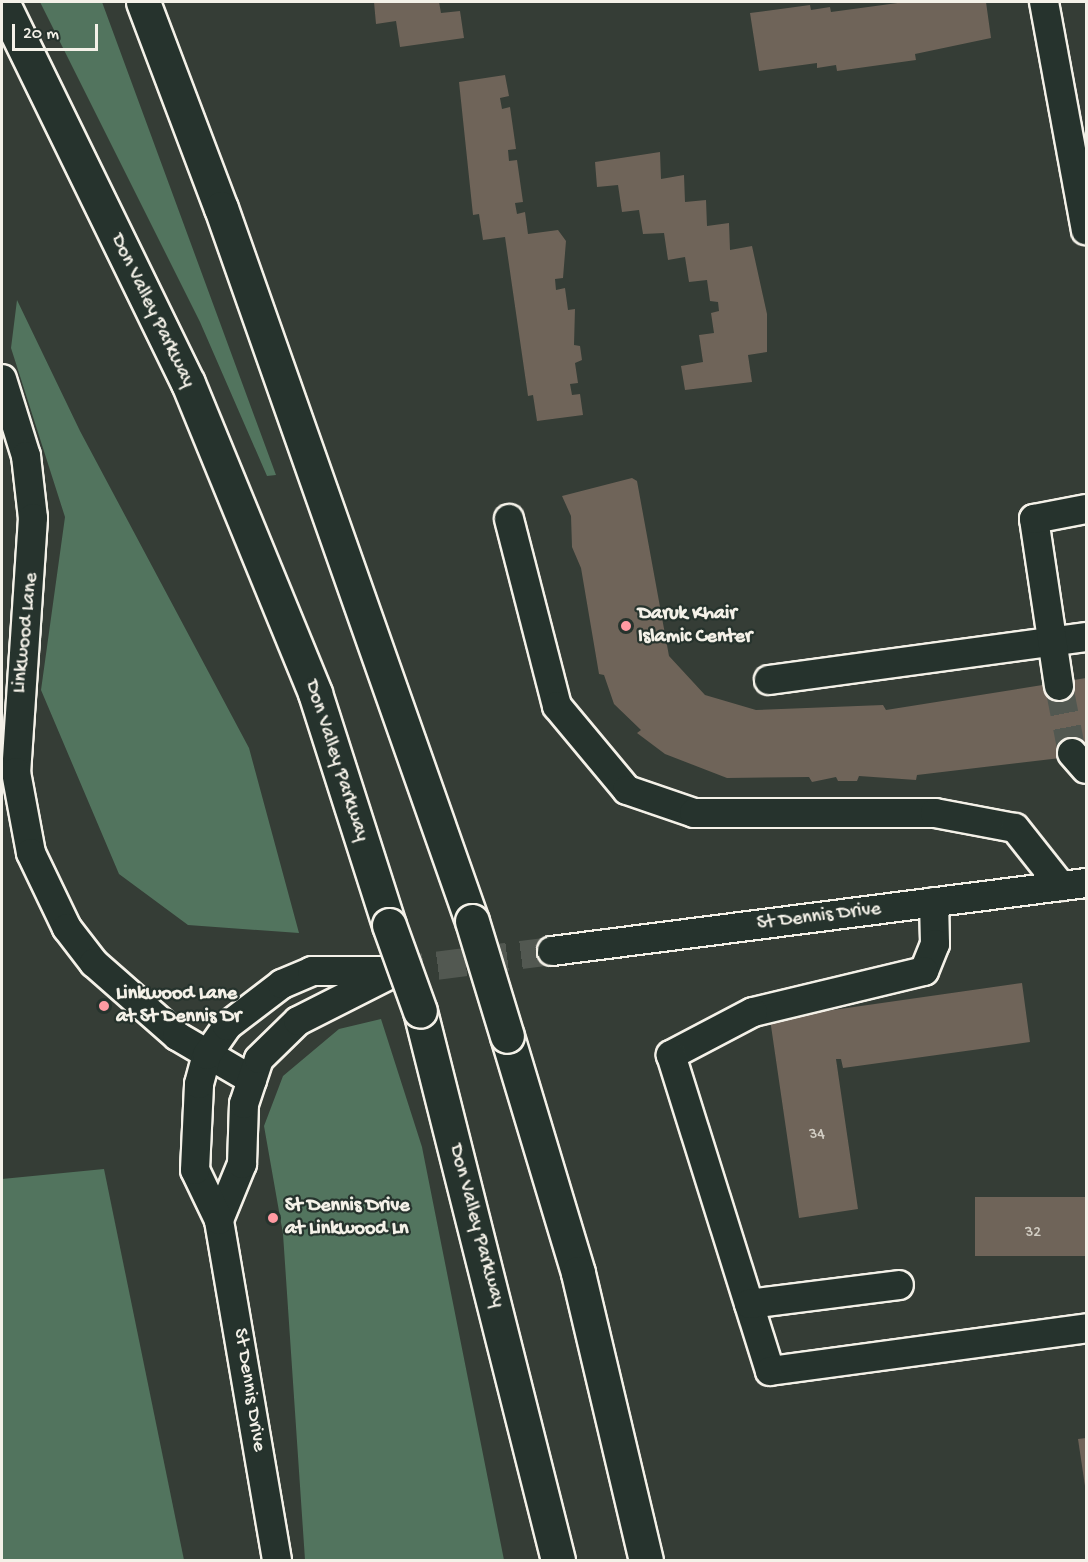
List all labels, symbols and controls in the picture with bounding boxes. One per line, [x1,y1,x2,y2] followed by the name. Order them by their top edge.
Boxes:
[15,12,100,50] scale bar
[23,24,59,45] text: 20 m
[104,230,200,392] street label: Don Valley Parkway
[8,572,44,694] street label: Linkwood Lane
[638,602,752,649] place label: Daruk Khair Islamic Center
[619,619,633,633] marker: Daruk Khair Islamic Center
[299,677,373,845] street label: Don Valley Parkway
[756,897,882,937] street label: St Dennis Drive
[116,982,241,1029] place label: Linkwood Lane at St Dennis Dr
[97,999,111,1013] marker: Linkwood Lane at St Dennis Dr
[809,1126,825,1146] house number: 34
[443,1142,509,1310] street label: Don Valley Parkway
[285,1194,410,1241] place label: St Dennis Drive at Linkwood Ln
[266,1211,280,1225] marker: St Dennis Drive at Linkwood Ln
[1025,1224,1041,1244] house number: 32
[227,1327,271,1453] street label: St Dennis Drive

